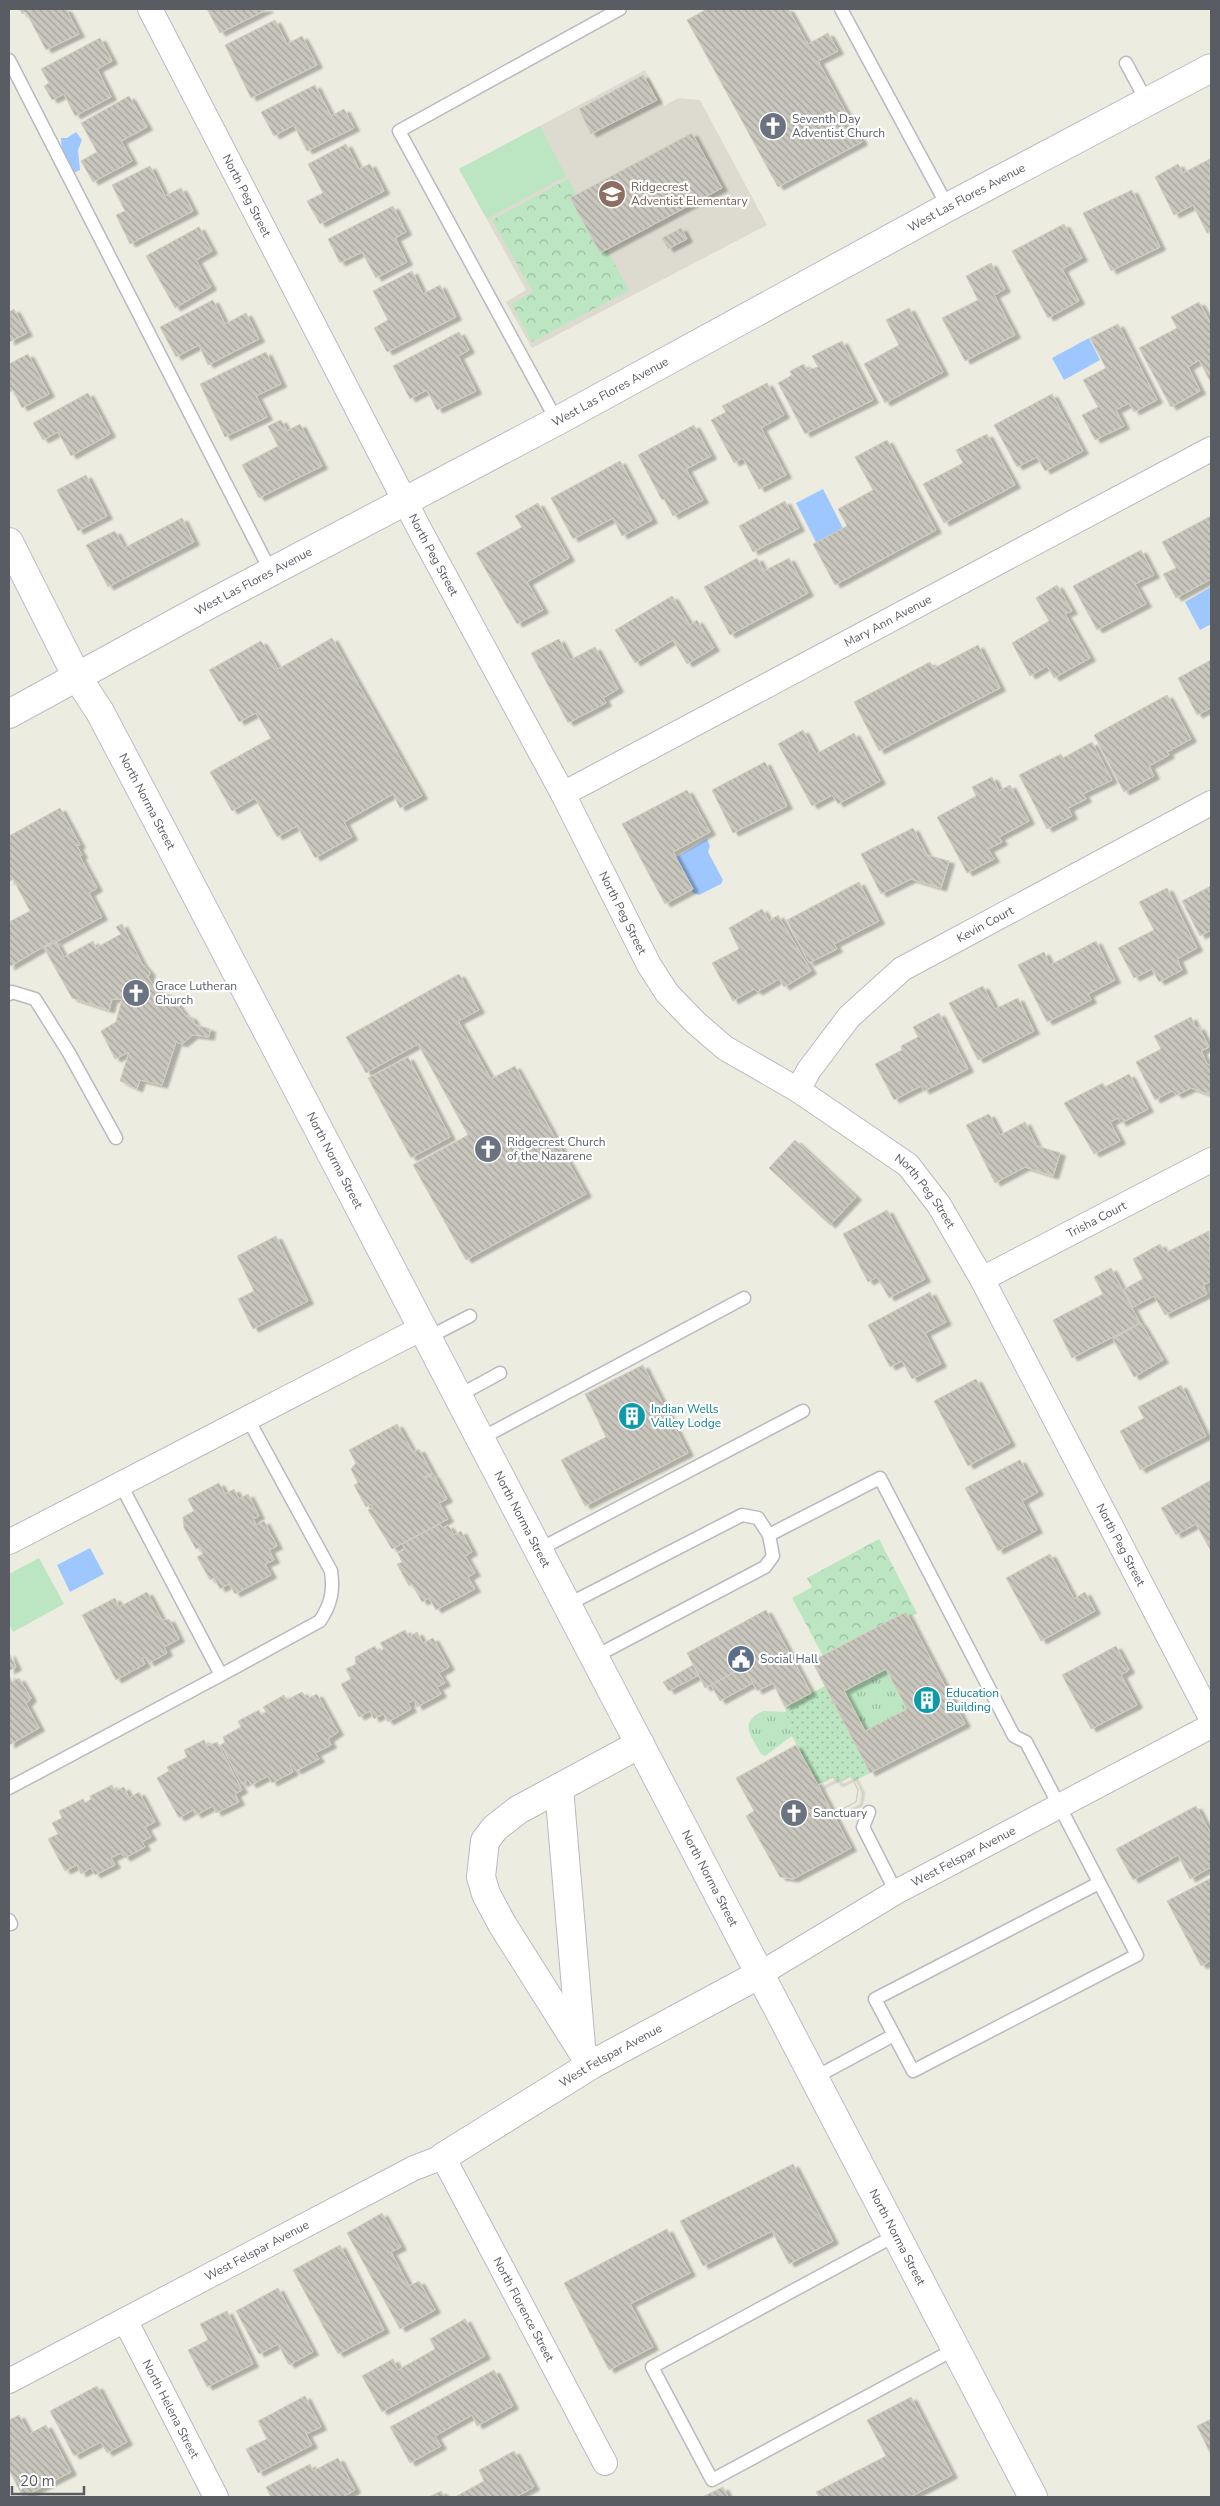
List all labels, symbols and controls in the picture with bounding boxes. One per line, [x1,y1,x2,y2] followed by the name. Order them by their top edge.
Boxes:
[758,111,788,141] church icon: Seventh Day Adventist Church
[792,111,885,141] place label: Seventh Day Adventist Church
[219,151,275,240] street label: North Peg Street
[905,160,1028,235] street label: West Las Flores Avenue
[597,179,627,209] school or university icon: Ridgecrest Adventist Elementary
[631,179,749,209] place label: Ridgecrest Adventist Elementary
[549,353,671,430] street label: West Las Flores Avenue
[405,511,462,599] street label: North Peg Street
[192,544,315,619] street label: West Las Flores Avenue
[841,591,934,651] street label: Mary Ann Avenue
[115,750,179,853] street label: North Norma Street
[595,869,651,958] street label: North Peg Street
[954,902,1017,946] street label: Kevin Court
[121,978,151,1008] church icon: Grace Lutheran Church
[155,978,237,1008] place label: Grace Lutheran Church
[303,1109,367,1212] street label: North Norma Street
[473,1134,503,1164] church icon: Ridgecrest Church of the Nazarene
[507,1134,606,1164] place label: Ridgecrest Church of the Nazarene
[891,1150,959,1232] street label: North Peg Street
[1064,1197,1130,1242] street label: Trisha Court
[617,1401,647,1431] building icon: Indian Wells Valley Lodge
[650,1401,721,1431] place label: Indian Wells Valley Lodge
[490,1468,554,1571] street label: North Norma Street
[1092,1501,1149,1589] street label: North Peg Street
[726,1644,756,1674] public building icon: Social Hall
[760,1651,818,1667] place label: Social Hall
[912,1685,942,1715] building icon: Education Building
[946,1685,999,1715] place label: Education Building
[779,1798,809,1828] church icon: Sanctuary
[813,1805,868,1821] place label: Sanctuary
[909,1822,1018,1891] street label: West Felspar Avenue
[678,1827,742,1930] street label: North Norma Street
[556,2020,665,2091] street label: West Felspar Avenue
[865,2186,929,2289] street label: North Norma Street
[202,2217,312,2285] street label: West Felspar Avenue
[489,2254,558,2365] street label: North Florence Street
[139,2357,203,2462] street label: North Helena Street
[12,2464,85,2496] scale bar
[20,2471,55,2491] text: 20 m

